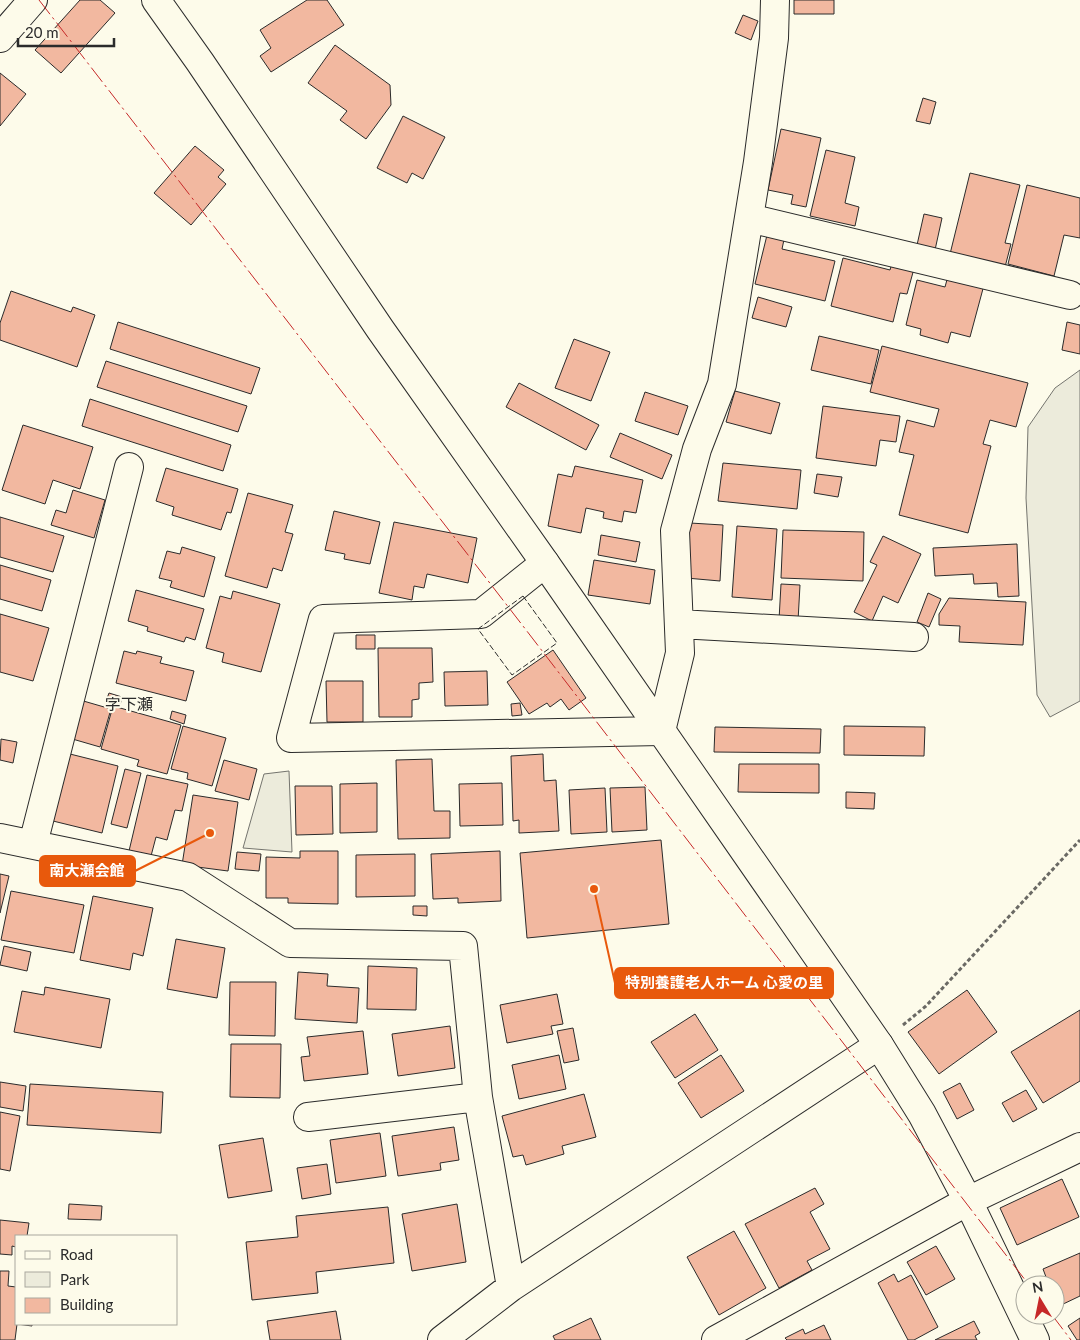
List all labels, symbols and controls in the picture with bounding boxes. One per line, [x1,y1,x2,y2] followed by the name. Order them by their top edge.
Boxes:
[18,15,114,47] scale bar
[25,23,59,41] text: 20 m
[105,694,153,713] district label: 字下瀬
[40,856,135,886] callout: 南大瀬会館
[49,861,125,879] text: 南大瀬会館
[615,968,833,998] callout: 特別養護老人ホーム 心愛の里
[625,973,823,991] text: 特別養護老人ホーム 心愛の里
[15,1235,178,1325] legend
[60,1245,93,1263] text: Road
[60,1270,90,1288] text: Park
[1015,1275,1065,1325] north arrow
[1031,1277,1044,1296] text: N
[60,1295,113,1313] text: Building

